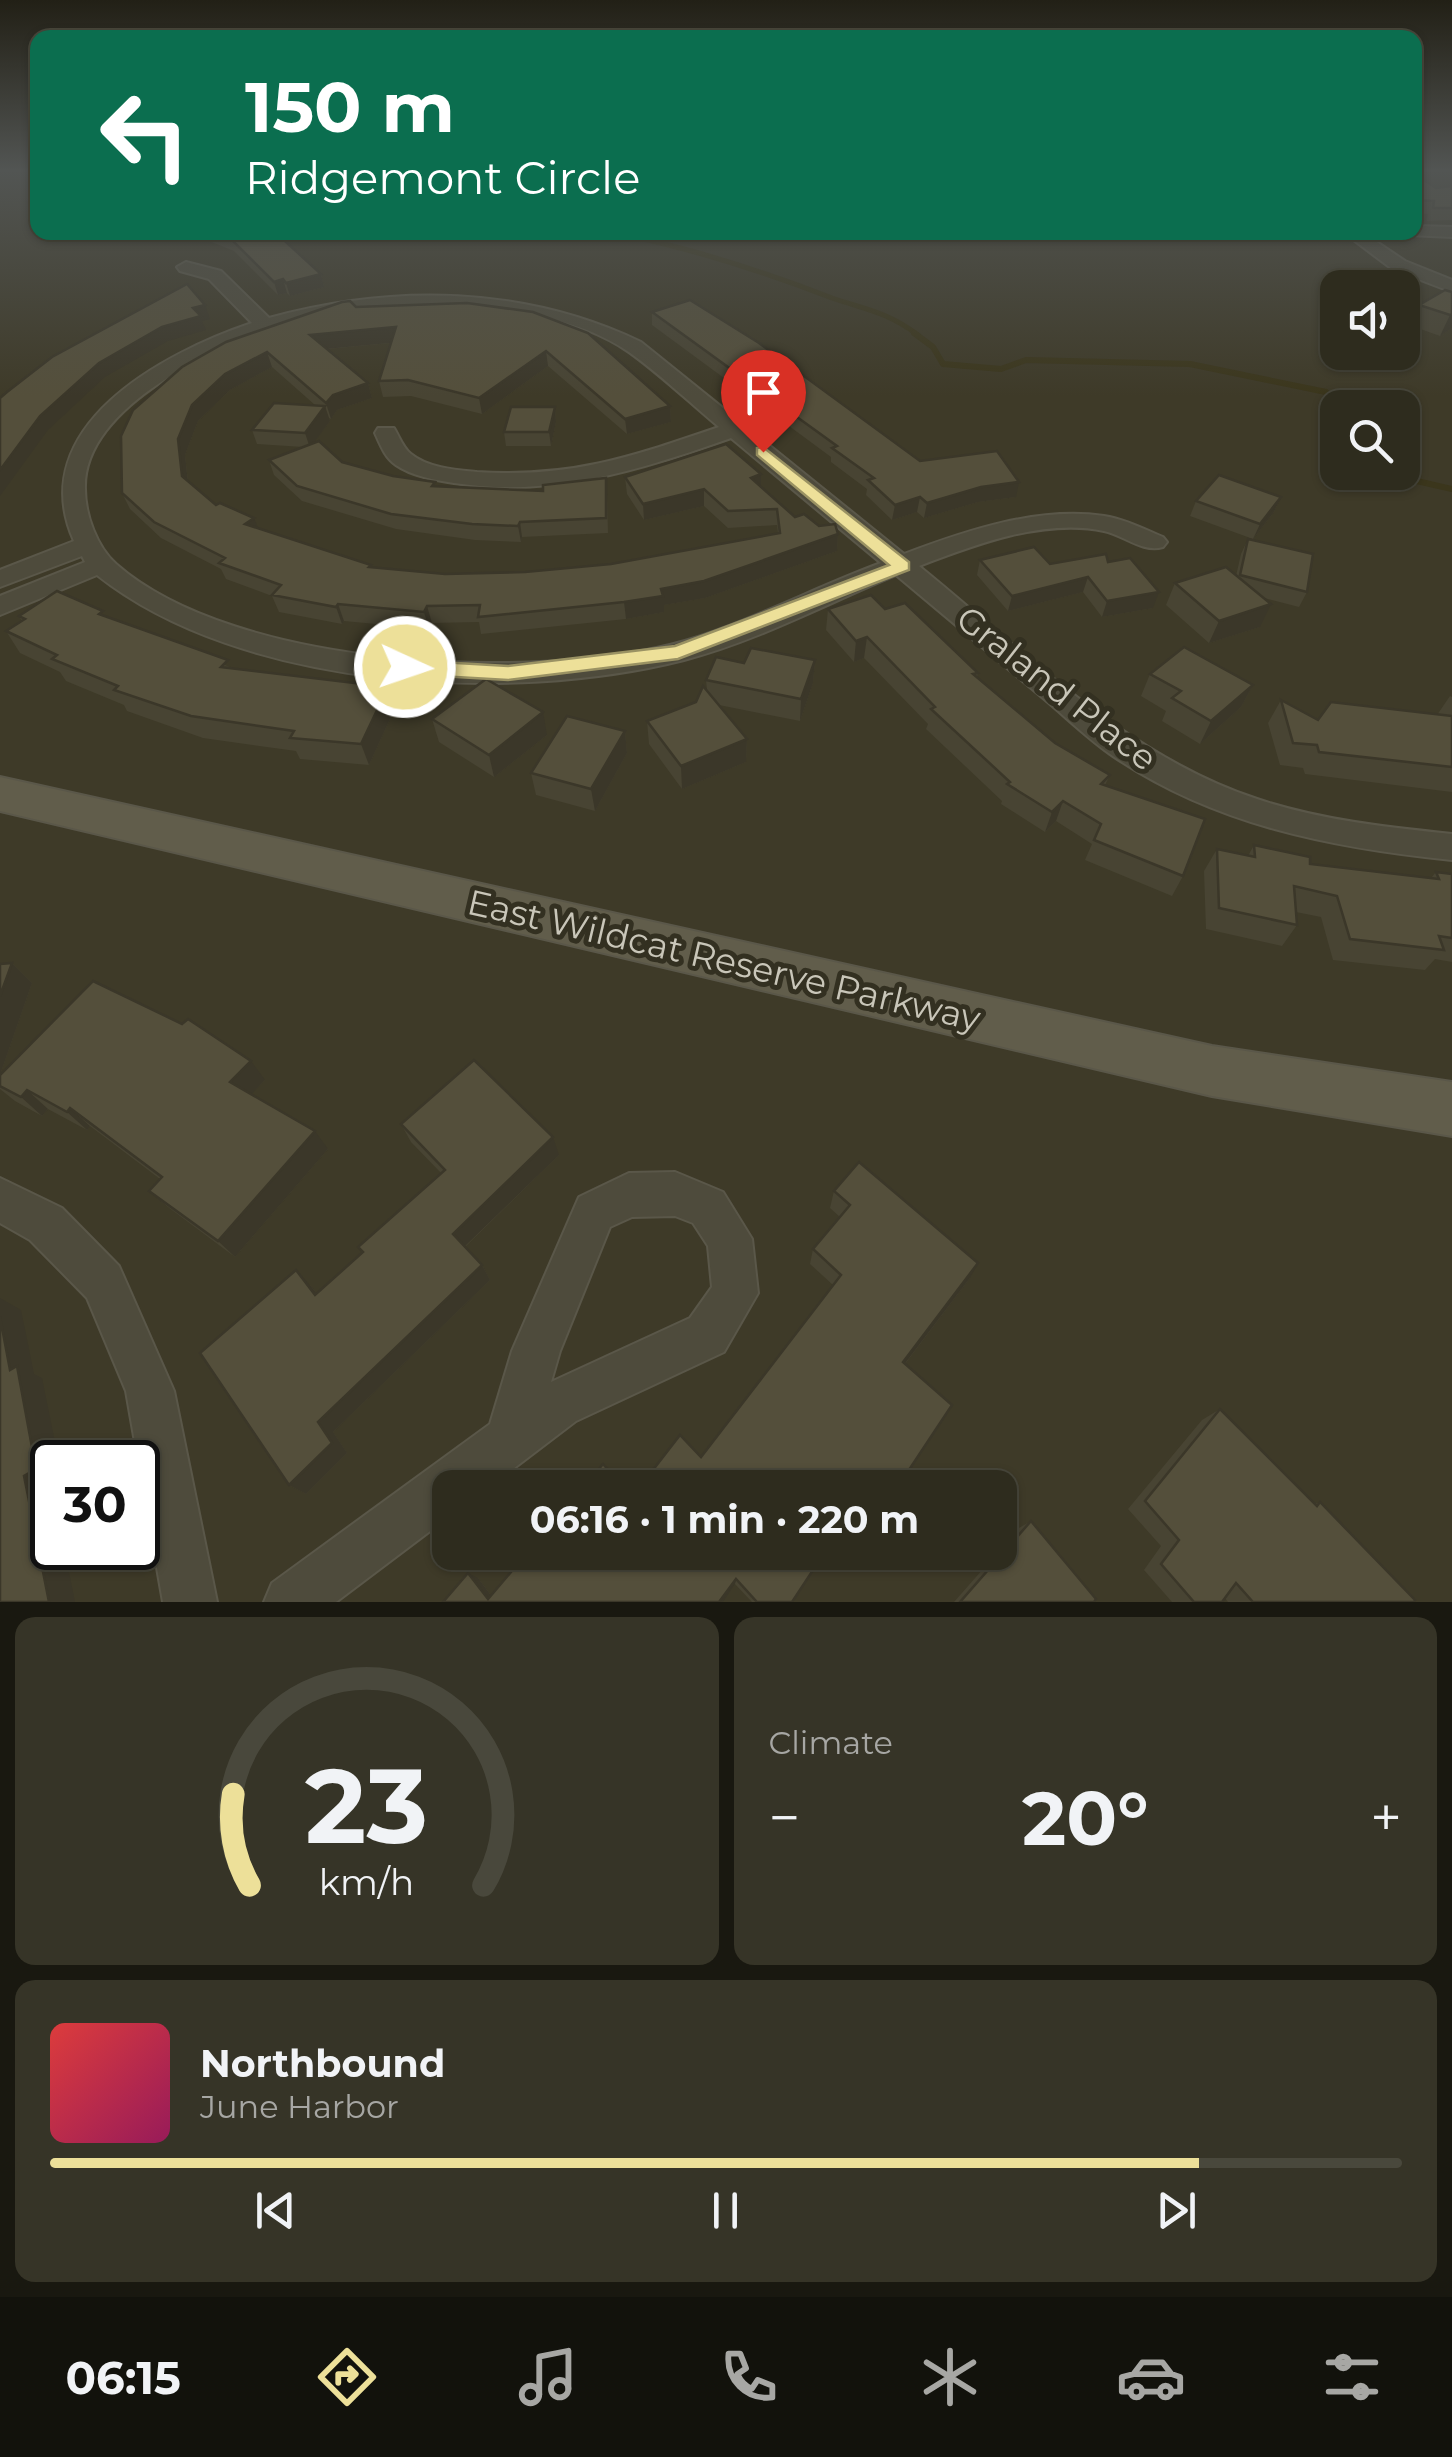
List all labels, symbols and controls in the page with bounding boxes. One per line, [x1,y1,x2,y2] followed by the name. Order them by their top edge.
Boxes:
[245,64,455,150] text: 150 m
[80,70,210,200] icon: left
[245,150,640,205] text: Ridgemont Circle
[1320,270,1420,490] map controls
[1320,270,1420,370] button: sound
[721,350,806,453] pin
[736,365,791,420] icon: arrive
[1320,390,1420,490] button: search
[948,596,1166,780] street label: Graland Place
[353,615,457,719] position arrow
[463,880,985,1040] street label: East Wildcat Reserve Parkway
[30,1440,160,1570] speed limit sign: 30
[530,1496,919,1543] text: 06:16 · 1 min · 220 m
[769,1723,893,1762] text: Climate
[305,1742,428,1869] text: 23
[1022,1772,1149,1864] text: 20°
[769,1784,800,1851] text: −
[1370,1784,1402,1851] text: +
[319,1860,414,1904] text: km/h
[200,2040,445,2087] text: Northbound
[200,2087,399,2126] text: June Harbor
[248,2183,303,2238] icon: previous
[698,2183,753,2238] icon: pause
[1149,2183,1204,2238] icon: next
[312,2342,382,2412] icon: directions
[513,2342,583,2412] icon: music
[714,2342,784,2412] icon: phone
[915,2342,985,2412] icon: climate
[1116,2342,1186,2412] icon: car
[1317,2342,1387,2412] icon: filters
[65,2350,181,2405] text: 06:15

